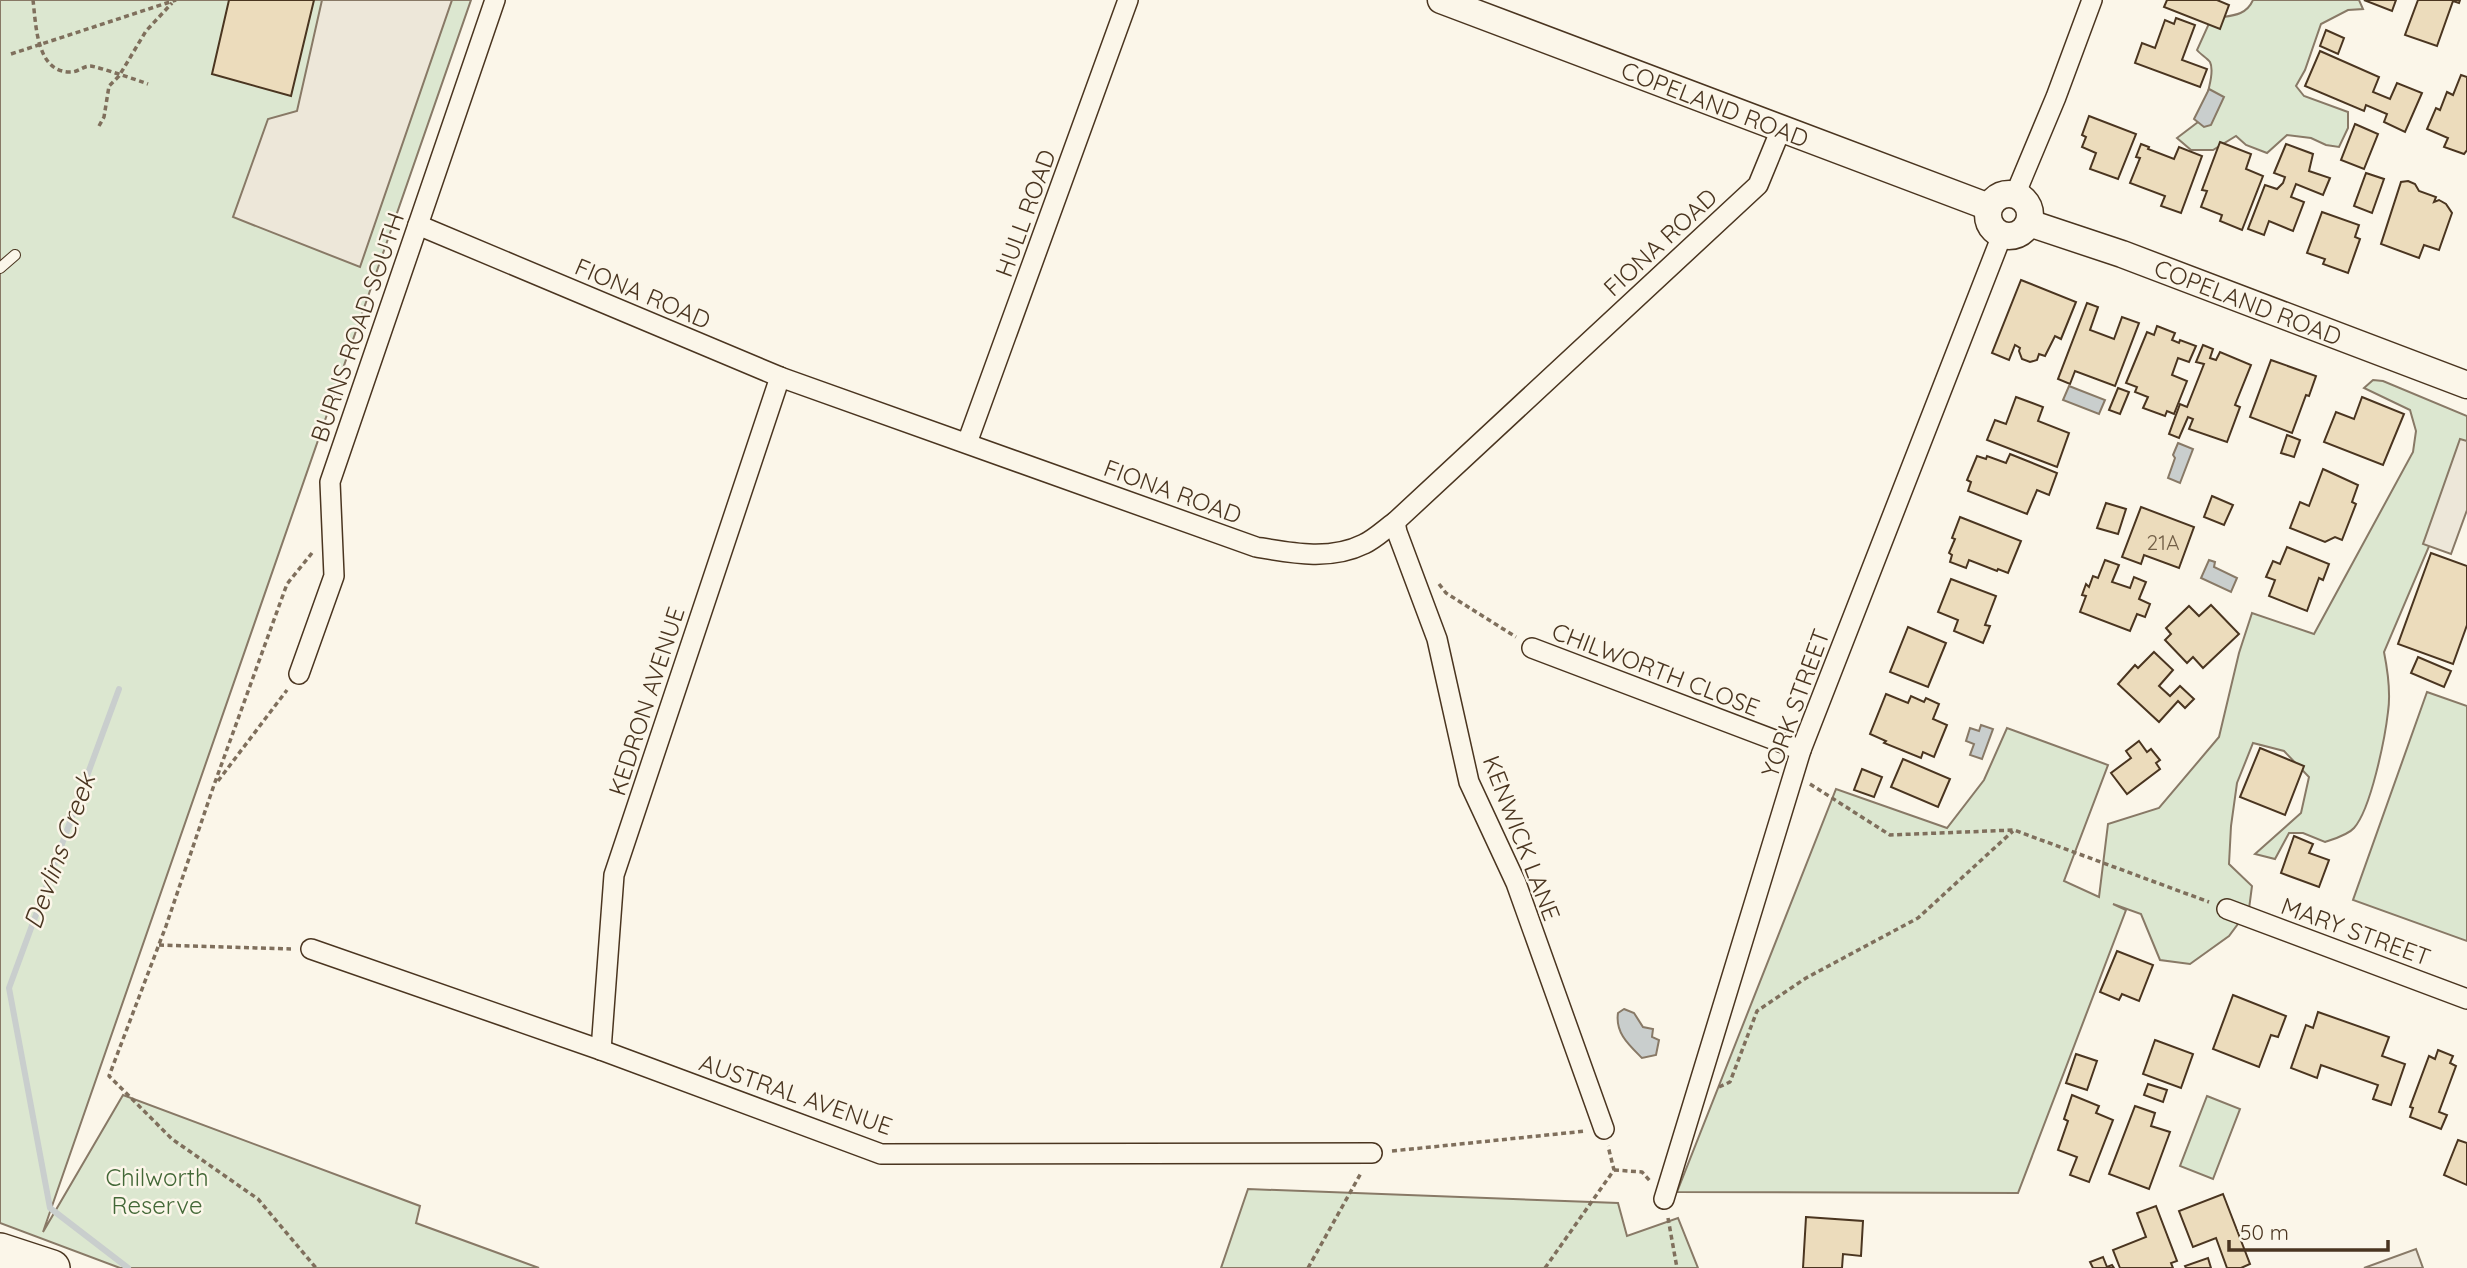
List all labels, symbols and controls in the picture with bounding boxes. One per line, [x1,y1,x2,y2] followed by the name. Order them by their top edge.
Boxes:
[1617,54,1813,154] street label: COPELAND ROAD
[988,145,1062,281] street label: HULL ROAD
[1597,182,1723,302] street label: FIONA ROAD
[304,208,410,446] street label: BURNS ROAD SOUTH
[571,251,715,335] street label: FIONA ROAD
[2150,252,2346,352] street label: COPELAND ROAD
[1100,452,1246,530] street label: FIONA ROAD
[2147,529,2180,555] house number: 21A
[601,603,691,799] street label: KEDRON AVENUE
[1548,616,1764,722] street label: CHILWORTH CLOSE
[1754,625,1836,781] street label: YORK STREET
[1477,751,1567,925] street label: KENWICK LANE
[16,767,103,933] water label: Devlins Creek
[2277,890,2435,972] street label: MARY STREET
[696,1047,896,1141] street label: AUSTRAL AVENUE
[105,1162,209,1220] park label: Chilworth Reserve
[2229,1208,2388,1252] scale bar
[2240,1219,2289,1245] text: 50 m

